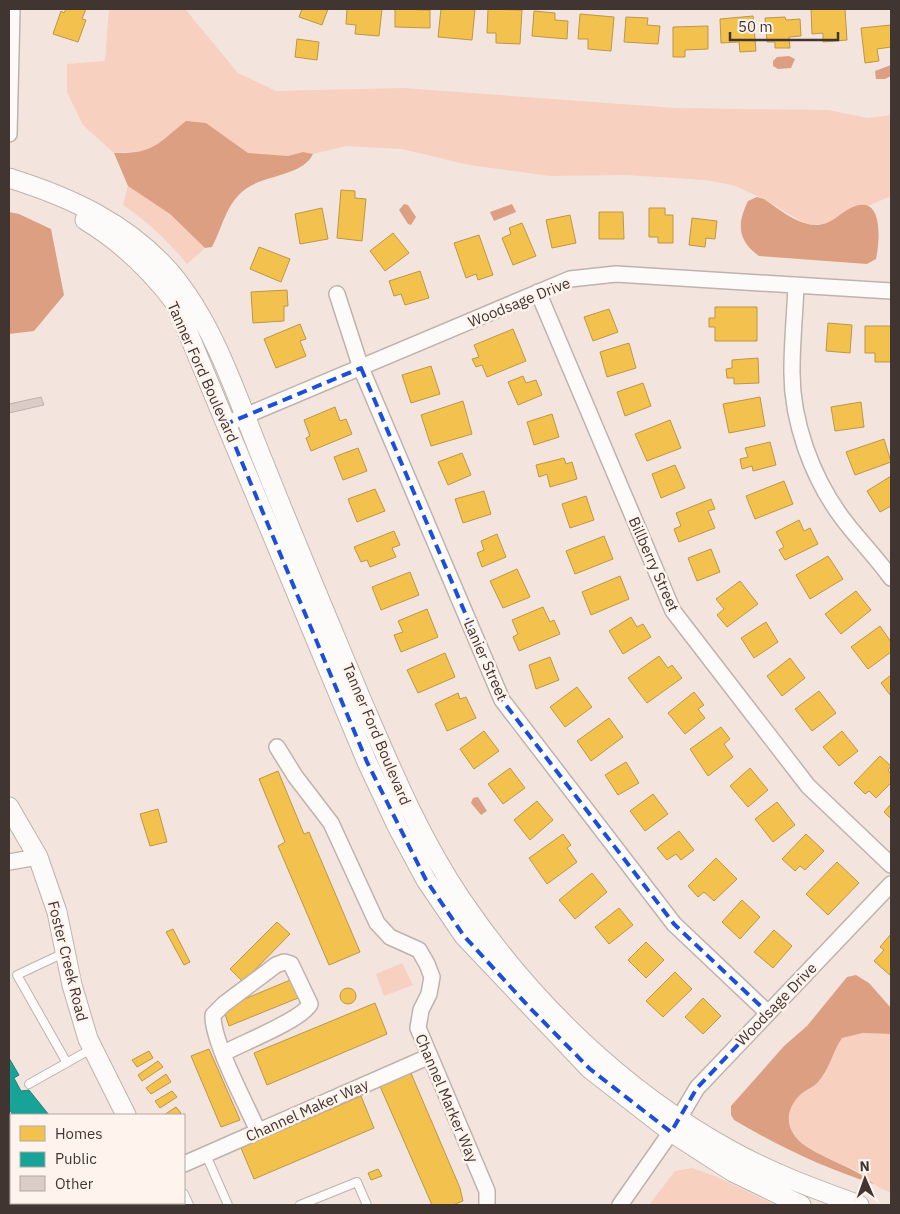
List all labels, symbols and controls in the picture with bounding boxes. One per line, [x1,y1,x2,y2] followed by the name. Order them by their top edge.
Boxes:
[730,10,838,42] scale bar
[738,17,773,36] text: 50 m
[465,273,573,331] street label: Woodsage Drive
[163,299,243,445] street label: Tanner Ford Boulevard
[625,514,683,614] street label: Billberry Street
[460,617,512,703] street label: Lanier Street
[339,660,415,808] street label: Tanner Ford Boulevard
[44,899,92,1023] street label: Foster Creek Road
[732,958,820,1050] street label: Woodsage Drive
[411,1031,483,1166] street label: Channel Marker Way
[243,1074,372,1146] street label: Channel Maker Way
[10,1114,185,1204] legend
[55,1124,103,1143] text: Homes
[55,1149,97,1168] text: Public
[840,1154,890,1204] north arrow
[859,1157,870,1175] text: N
[55,1174,94,1193] text: Other

